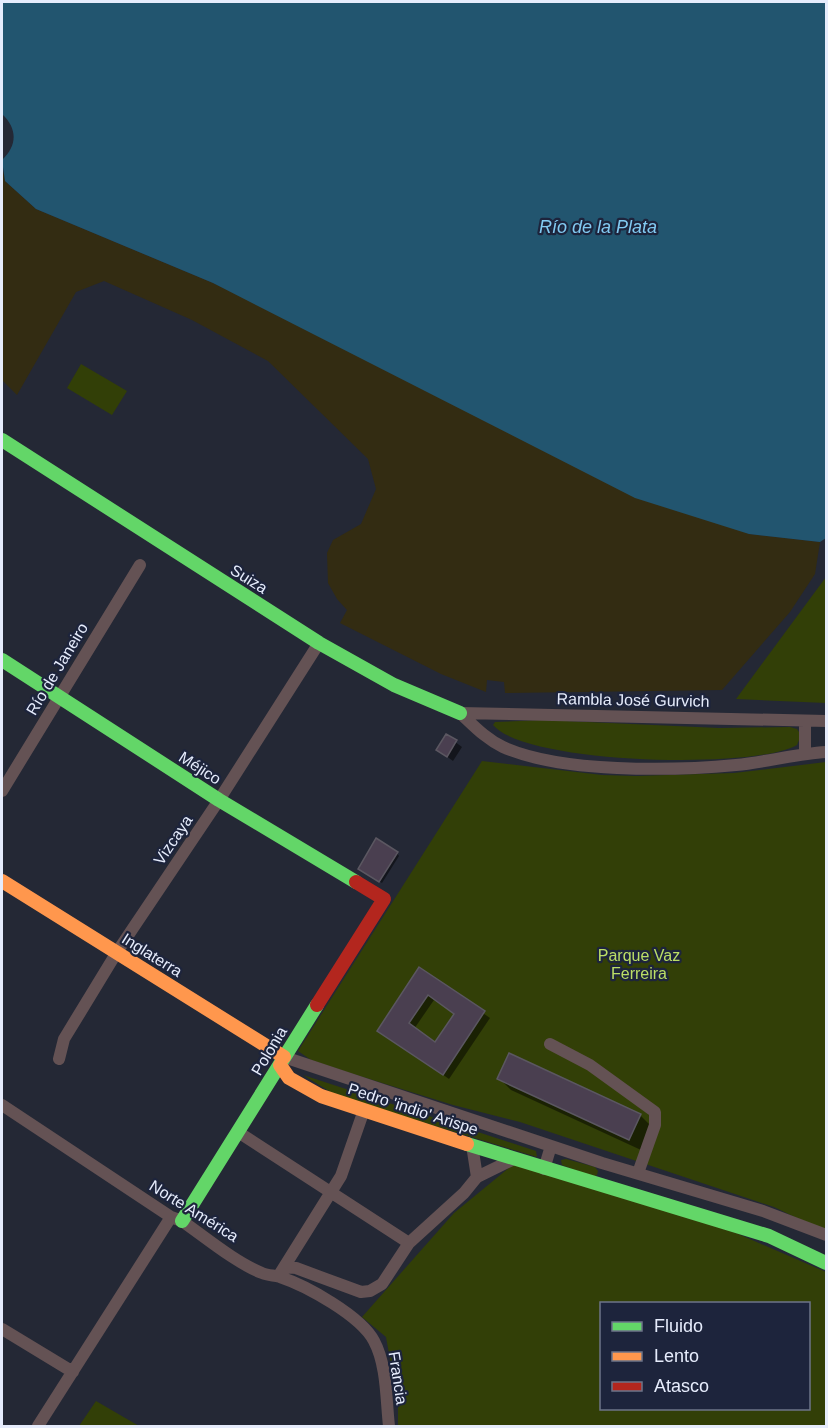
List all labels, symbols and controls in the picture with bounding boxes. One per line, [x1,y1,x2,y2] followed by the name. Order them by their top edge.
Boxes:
[539,217,657,237] water label: Río de la Plata
[228,561,271,597] street label: Suiza
[23,620,91,718] street label: Río de Janeiro
[556,690,710,710] street label: Rambla José Gurvich
[176,748,224,788] street label: Méjico
[150,812,196,868] street label: Vizcaya
[119,930,185,980] street label: Inglaterra
[598,947,680,982] park label: Parque Vaz Ferreira
[248,1024,290,1078] street label: Polonia
[346,1080,480,1138] street label: Pedro 'indio' Arispe
[147,1177,242,1245] street label: Norte América
[600,1302,810,1410] legend
[654,1316,703,1336] text: Fluido
[654,1346,699,1366] text: Lento
[385,1350,411,1406] street label: Francia
[654,1376,709,1396] text: Atasco

